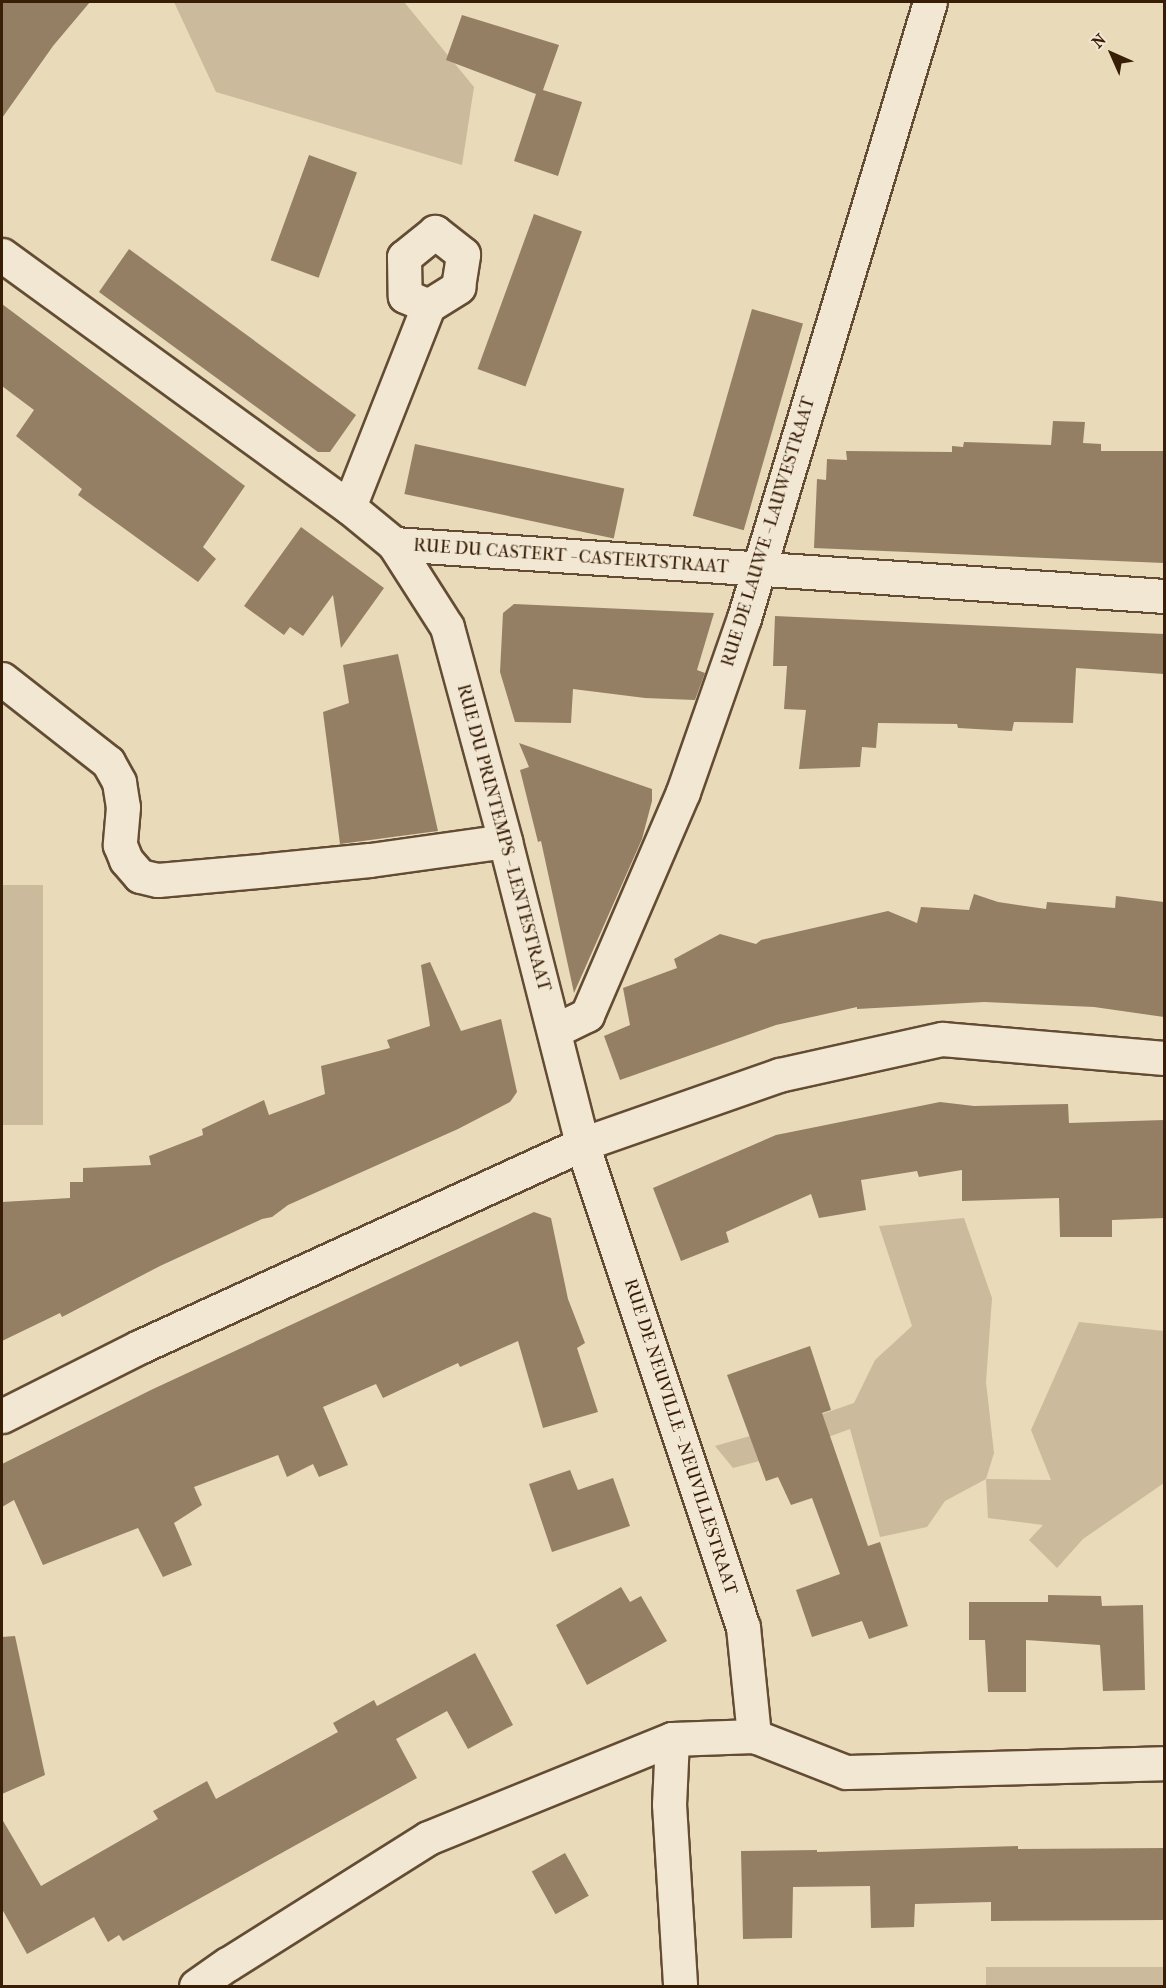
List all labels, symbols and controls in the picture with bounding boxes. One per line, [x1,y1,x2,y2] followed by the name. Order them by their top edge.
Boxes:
[1082,24,1142,84] north arrow
[1088,30,1110,52] text: N
[718,394,820,670] street label: RUE DE LAUWE - LAUWESTRAAT
[413,535,729,579] street label: RUE DU CASTERT - CASTERTSTRAAT
[451,682,555,994] street label: RUE DU PRINTEMPS - LENTESTRAAT
[619,1276,741,1598] street label: RUE DE NEUVILLE - NEUVILLESTRAAT

